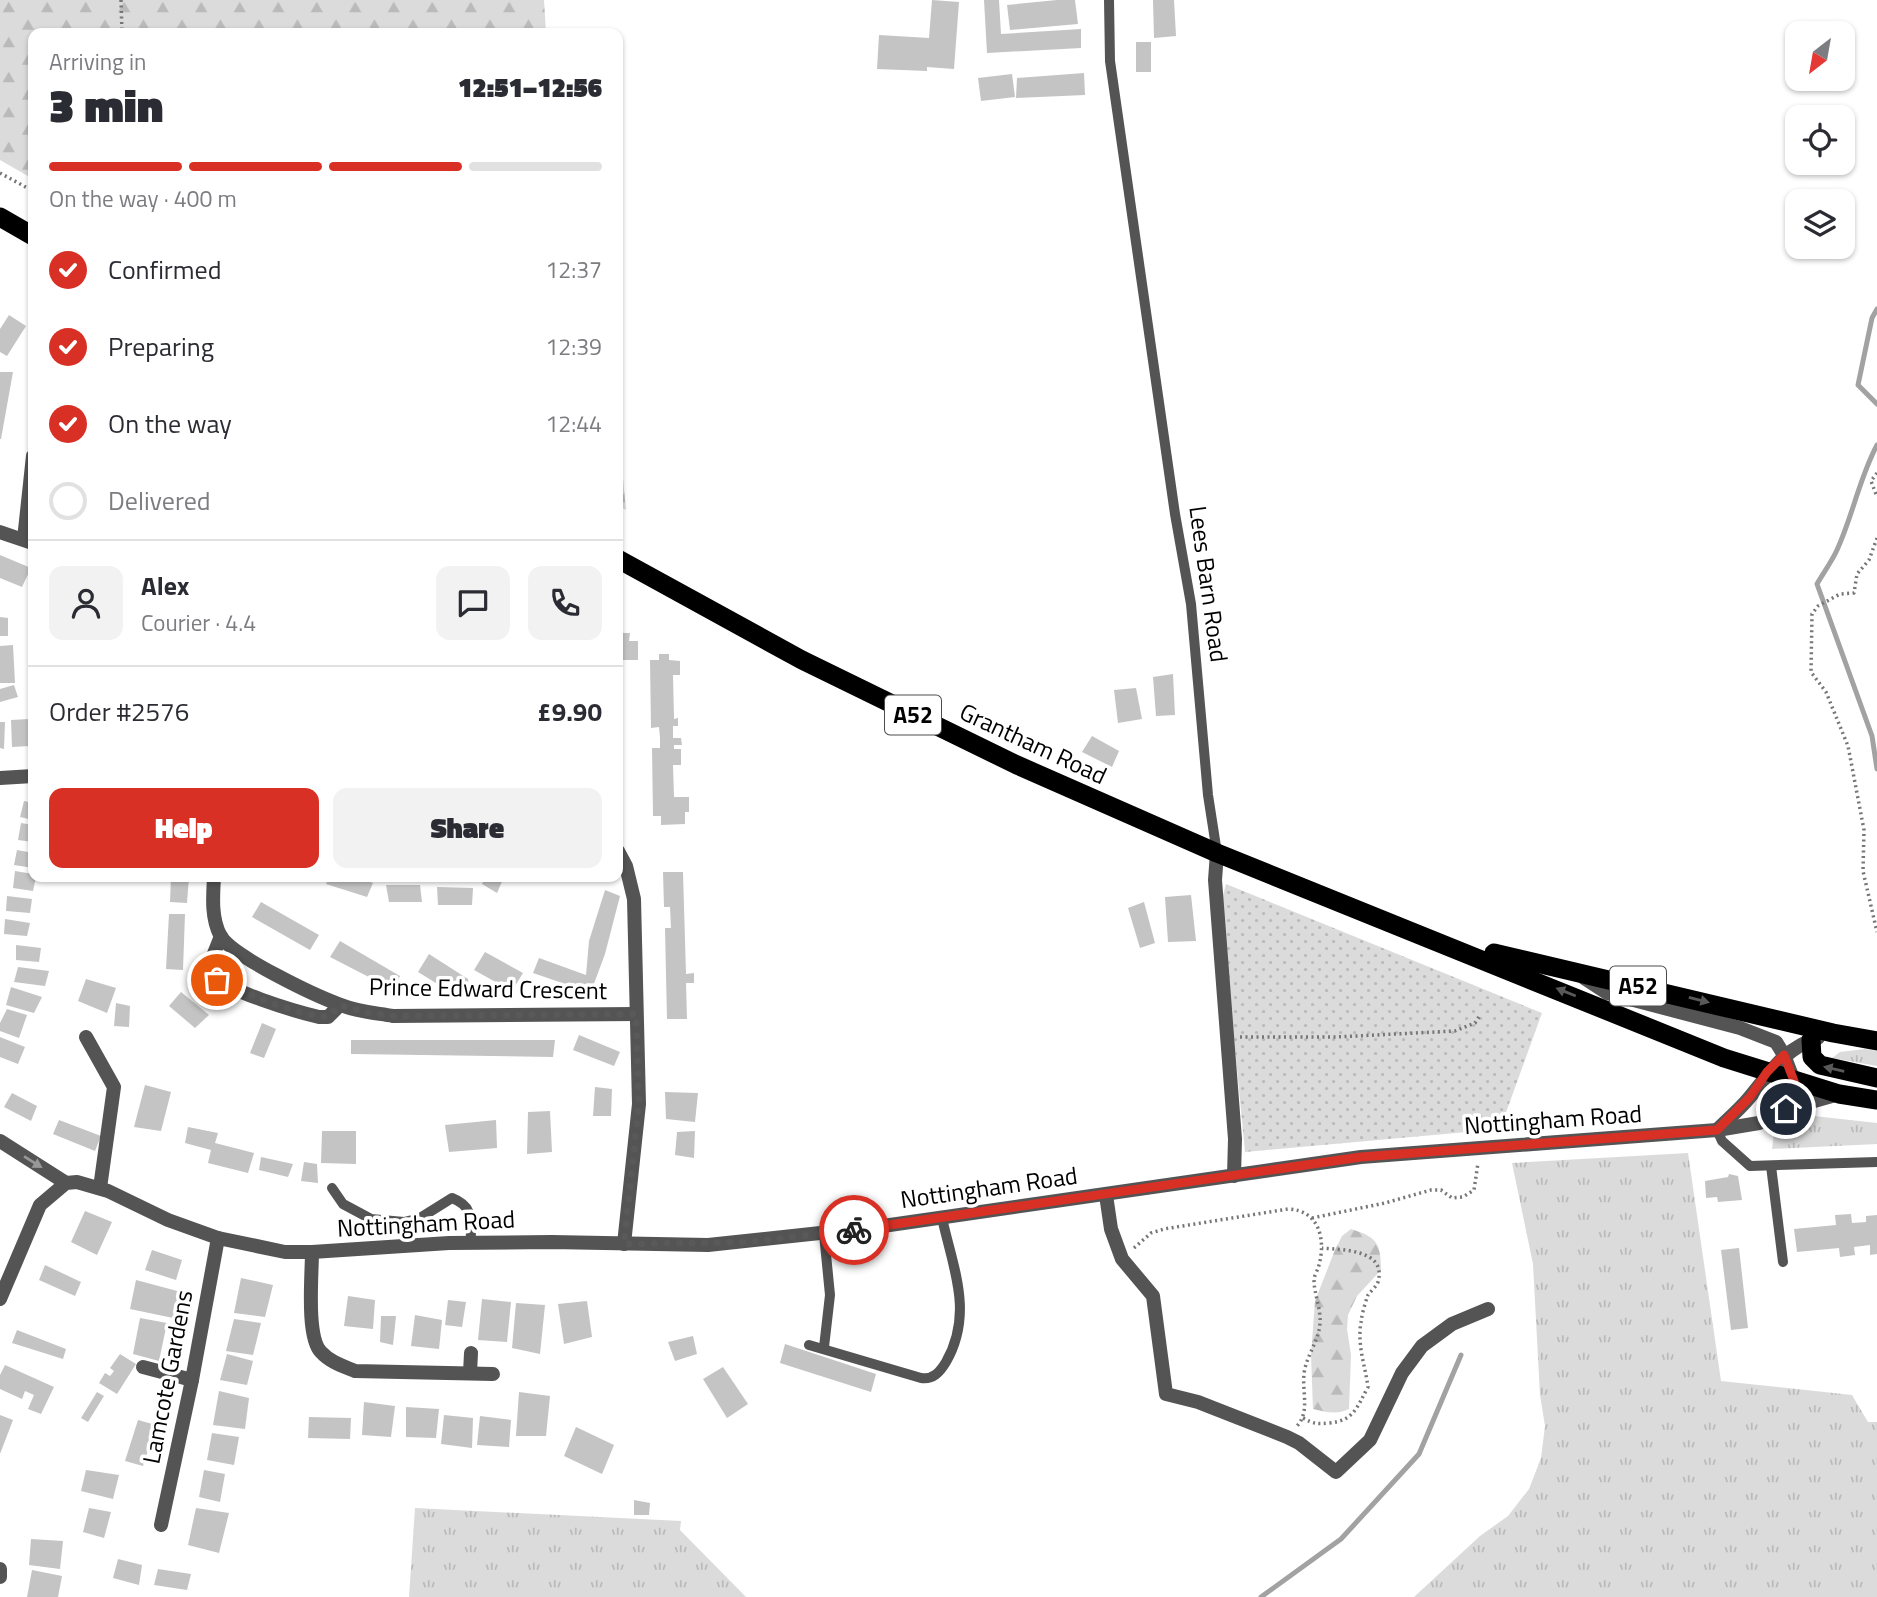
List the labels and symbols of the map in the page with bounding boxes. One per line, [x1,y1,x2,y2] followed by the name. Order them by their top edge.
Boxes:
[1785,21,1855,91] north arrow
[1180,503,1238,664] street label: Lees Barn Road
[954,693,1113,793] street label: Grantham Road
[885,695,941,734] road number: A52
[187,950,247,1010] pin
[1610,967,1666,1006] road number: A52
[369,968,608,1008] street label: Prince Edward Crescent
[1555,987,1576,998] one-way arrow
[1688,995,1710,1006] one-way arrow
[1823,1063,1845,1074] one-way arrow
[1756,1079,1816,1139] pin
[1463,1095,1643,1143] street label: Nottingham Road
[24,1155,43,1168] one-way arrow
[898,1157,1080,1217] street label: Nottingham Road
[819,1195,889,1265] courier
[336,1200,516,1246] street label: Nottingham Road
[133,1287,201,1467] street label: Lamcote Gardens

